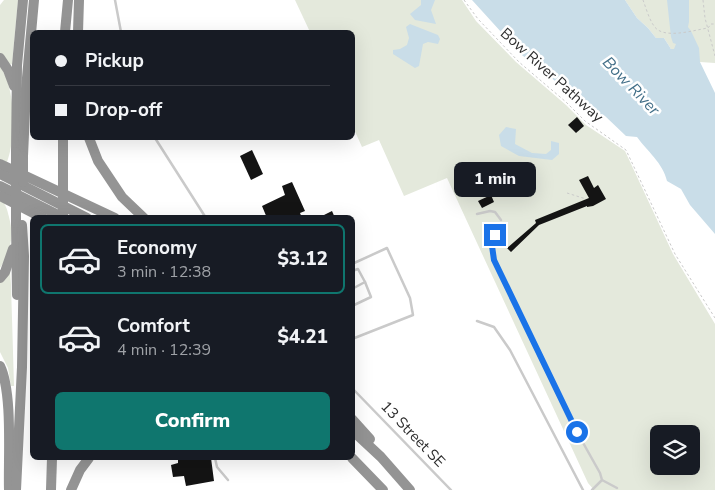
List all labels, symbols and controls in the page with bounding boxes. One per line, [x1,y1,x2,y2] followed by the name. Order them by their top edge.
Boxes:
[496,23,608,127] street label: Bow River Pathway
[85,48,144,74] text: Pickup
[597,52,665,121] water label: Bow River
[85,97,162,123] text: Drop-off
[454,162,536,198] callout: 1 min
[474,168,516,190] text: 1 min
[484,224,506,246] route end
[117,235,197,261] text: Economy
[57,237,102,282] icon: car
[277,246,328,272] text: $3.12
[117,261,211,283] text: 3 min · 12:38
[117,313,190,339] text: Comfort
[57,315,102,360] icon: car
[277,324,328,350] text: $4.21
[117,339,211,361] text: 4 min · 12:39
[55,392,330,450] button: Confirm
[376,397,450,471] street label: 13 Street SE
[566,421,588,443] route start
[650,425,700,475] map controls
[650,425,700,475] button: layers

